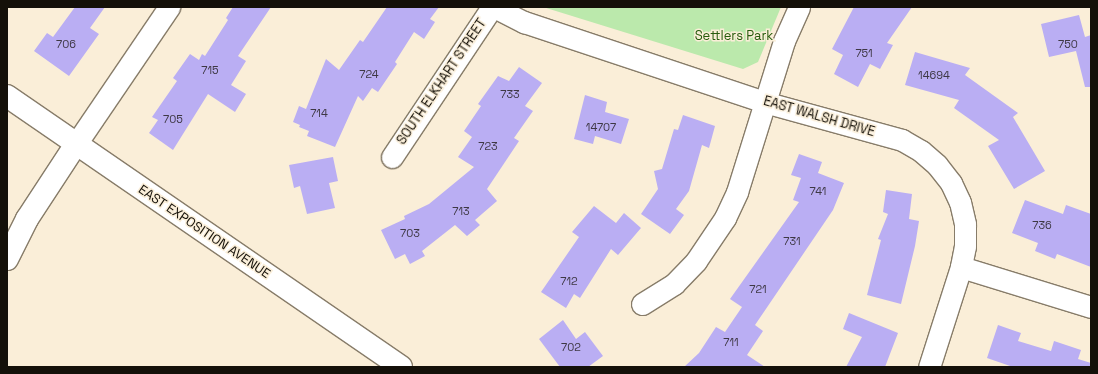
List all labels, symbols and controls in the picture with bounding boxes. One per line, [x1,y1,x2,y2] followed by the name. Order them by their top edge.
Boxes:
[394,16,490,148] street label: SOUTH ELKHART STREET
[695,28,773,44] park label: Settlers Park
[56,37,76,51] house number: 706
[1058,37,1078,51] house number: 750
[855,46,873,60] house number: 751
[201,63,219,77] house number: 715
[359,67,379,81] house number: 724
[918,68,950,82] house number: 14694
[500,87,520,101] house number: 733
[761,94,877,140] street label: EAST WALSH DRIVE
[310,106,328,120] house number: 714
[163,112,183,126] house number: 705
[586,120,616,134] house number: 14707
[478,139,498,153] house number: 723
[135,182,273,282] street label: EAST EXPOSITION AVENUE
[810,184,826,198] house number: 741
[452,204,470,218] house number: 713
[1032,218,1052,232] house number: 736
[400,226,420,240] house number: 703
[783,234,801,248] house number: 731
[560,274,578,288] house number: 712
[749,282,767,296] house number: 721
[723,335,739,349] house number: 711
[561,340,581,354] house number: 702

